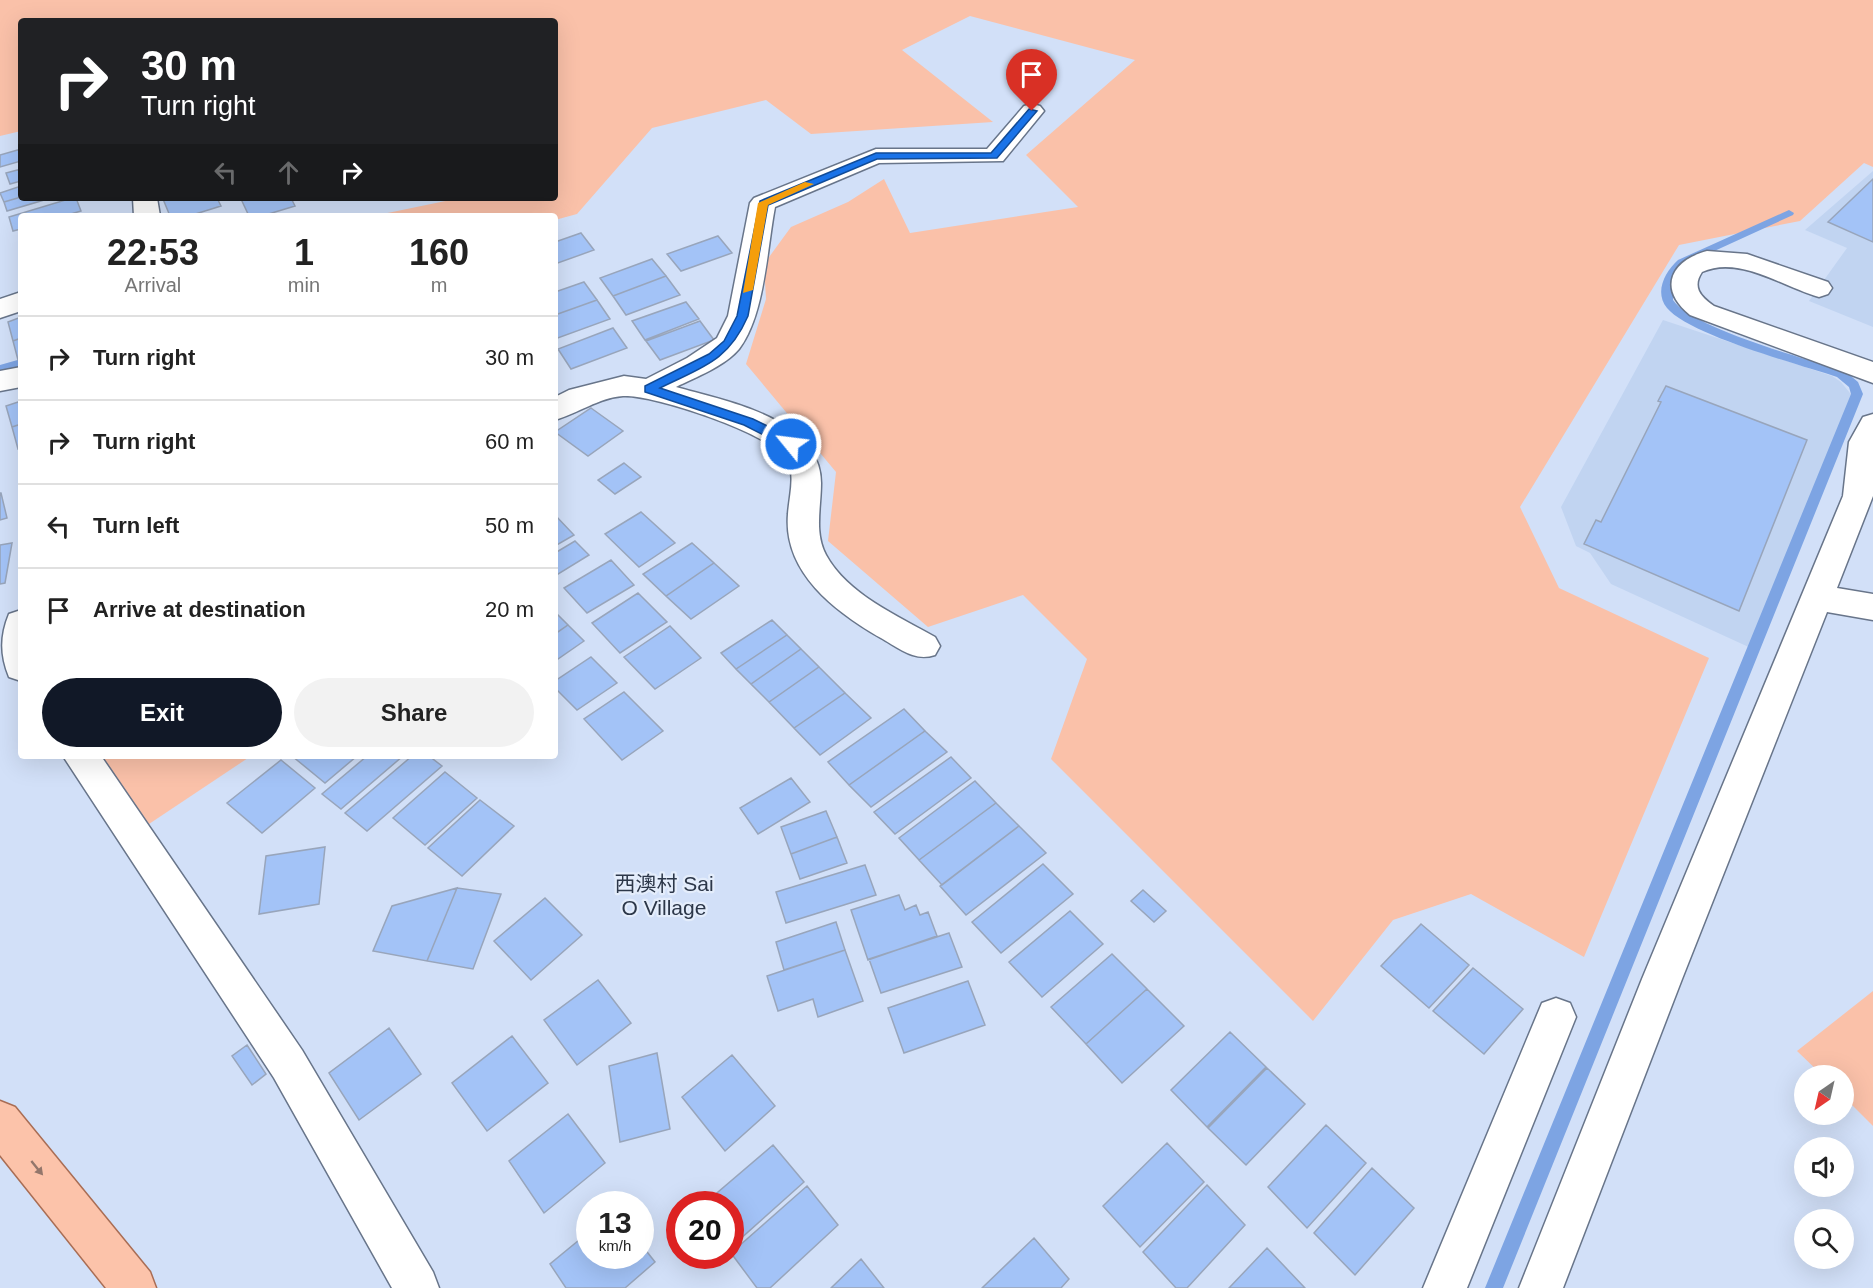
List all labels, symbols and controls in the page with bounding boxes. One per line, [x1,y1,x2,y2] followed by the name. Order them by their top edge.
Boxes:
[42,42,120,120] icon: right
[141,42,237,89] text: 30 m
[1006,49,1057,111] pin
[1015,58,1048,91] icon: arrive
[141,91,256,121] text: Turn right
[209,156,242,189] icon: left
[272,156,305,189] icon: ahead
[335,156,368,189] icon: right
[107,232,199,273] text: 22:53
[294,232,314,273] text: 1
[409,232,469,273] text: 160
[125,274,181,296] text: Arrival
[288,274,320,296] text: min
[431,274,447,296] text: m
[42,342,75,375] icon: right
[93,345,195,370] text: Turn right
[485,345,534,370] text: 30 m
[759,412,823,476] position arrow
[42,426,75,459] icon: right
[93,429,195,454] text: Turn right
[485,429,534,454] text: 60 m
[42,510,75,543] icon: left
[93,513,179,538] text: Turn left
[485,513,534,538] text: 50 m
[42,594,75,627] icon: arrive
[93,597,306,622] text: Arrive at destination
[485,597,534,622] text: 20 m
[42,678,282,747] button: Exit
[294,678,534,747] button: Share
[614,872,714,919] district label: 西澳村 Sai O Village
[1794,1065,1854,1125] north arrow
[1794,1065,1854,1269] map controls
[1794,1137,1854,1197] button: sound
[30,1160,43,1176] one-way arrow
[666,1191,744,1269] speed limit sign: 20
[598,1206,632,1239] text: 13
[1794,1209,1854,1269] button: search
[599,1237,631,1254] text: km/h

